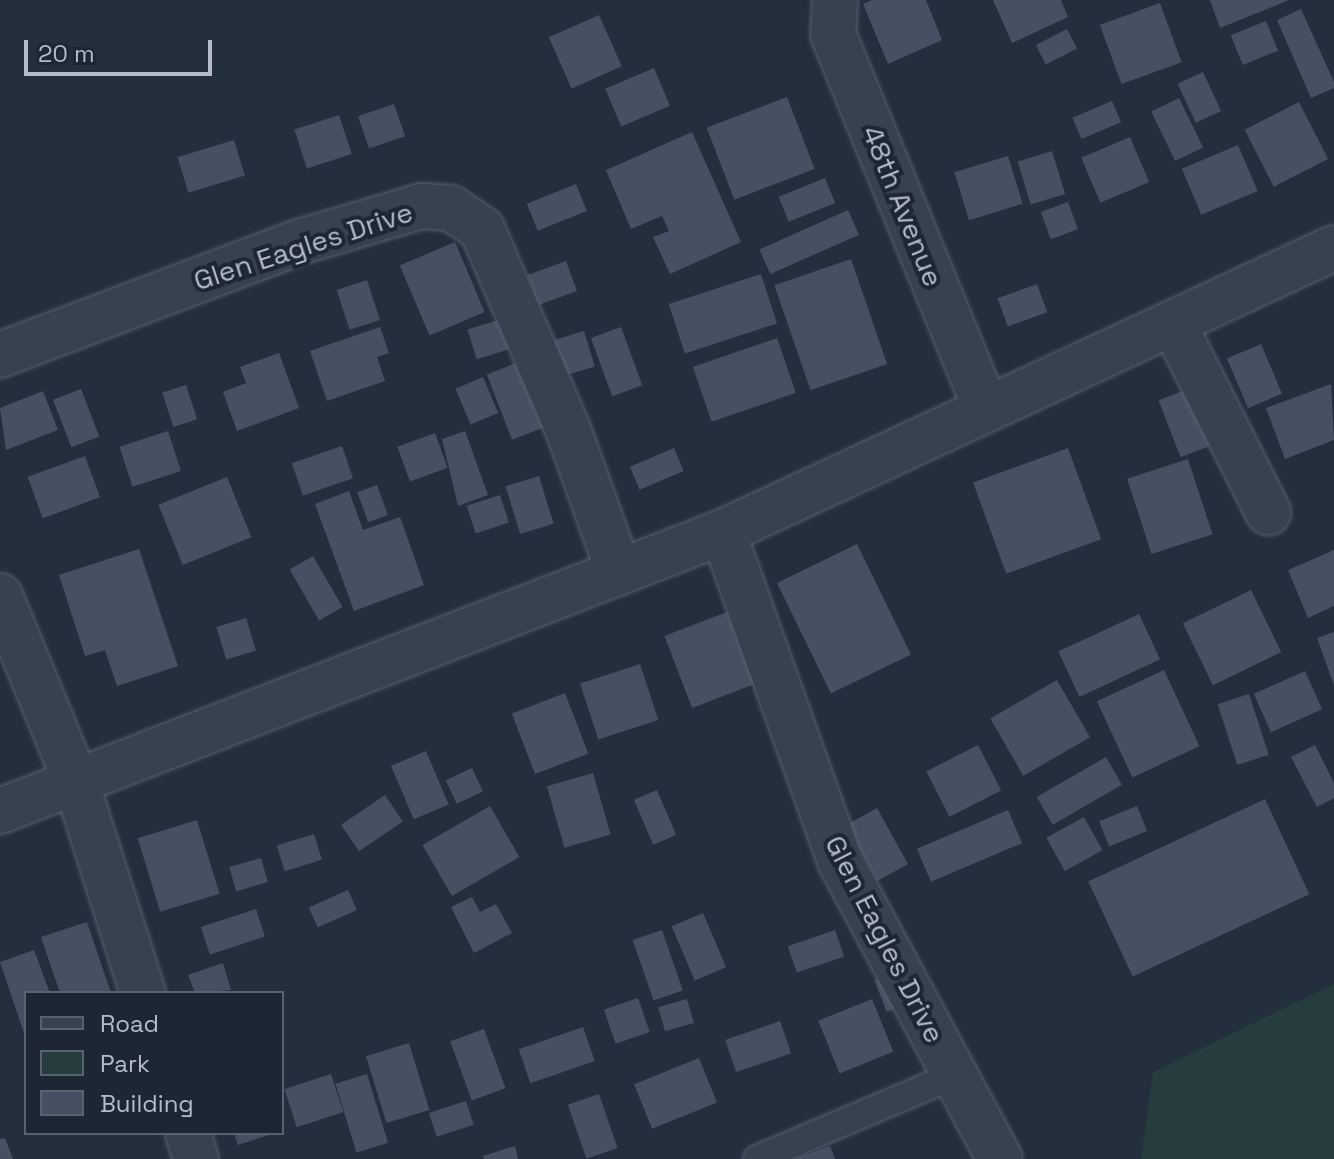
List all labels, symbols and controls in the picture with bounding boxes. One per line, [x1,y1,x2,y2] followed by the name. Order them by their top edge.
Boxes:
[28,24,216,74] scale bar
[38,38,95,69] text: 20 m
[855,120,951,292] street label: 48th Avenue
[189,195,417,297] street label: Glen Eagles Drive
[818,830,952,1048] street label: Glen Eagles Drive
[24,991,284,1135] legend
[100,1008,159,1039] text: Road
[100,1048,150,1079] text: Park
[100,1088,194,1119] text: Building

